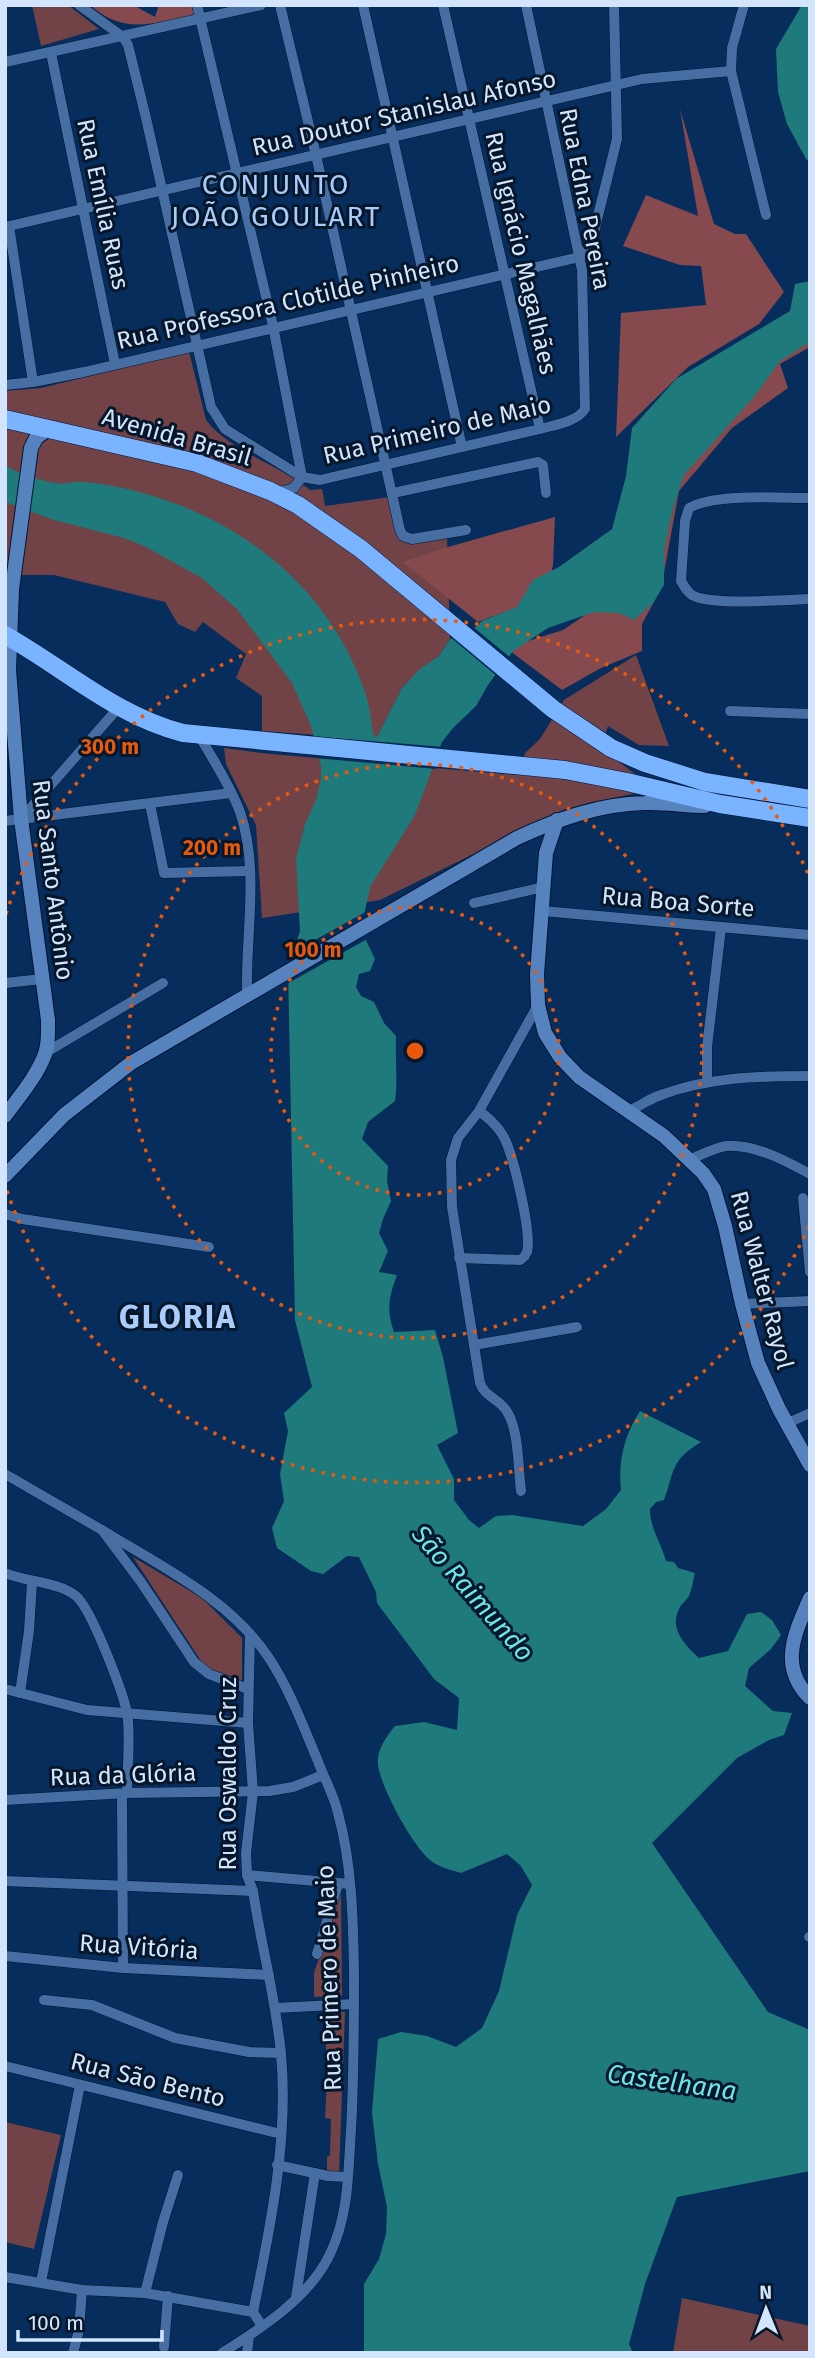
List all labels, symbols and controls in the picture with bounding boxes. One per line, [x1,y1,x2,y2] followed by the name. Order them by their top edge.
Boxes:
[249,64,559,162] street label: Rua Doutor Stanislau Afonso
[554,106,616,292] street label: Rua Edna Pereira
[71,116,135,292] street label: Rua Emília Ruas
[479,129,563,377] street label: Rua Ignácio Magalhães
[171,168,381,233] district label: CONJUNTO JOÃO GOULART
[114,249,462,355] street label: Rua Professora Clotilde Pinheiro
[320,390,554,470] street label: Rua Primeiro de Maio
[99,402,255,472] street label: Avenida Brasil
[80,734,139,760] text: 300 m
[27,778,79,982] street label: Rua Santo Antônio
[183,835,241,861] text: 200 m
[600,881,756,923] street label: Rua Boa Sorte
[284,937,342,963] text: 100 m
[403,1039,427,1063] centre of rings
[725,1188,799,1372] street label: Rua Walter Rayol
[119,1298,237,1336] district label: GLORIA
[404,1518,540,1668] water label: São Raimundo
[214,1677,242,1871] street label: Rua Oswaldo Cruz
[49,1758,197,1792] street label: Rua da Glória
[311,1864,347,2092] street label: Rua Primero de Maio
[78,1929,200,1965] street label: Rua Vitória
[68,2047,228,2113] street label: Rua São Bento
[605,2058,739,2107] water label: Castelhana
[731,2274,801,2344] north arrow
[759,2281,772,2304] text: N
[18,2298,161,2342] scale bar
[28,2310,84,2336] text: 100 m

